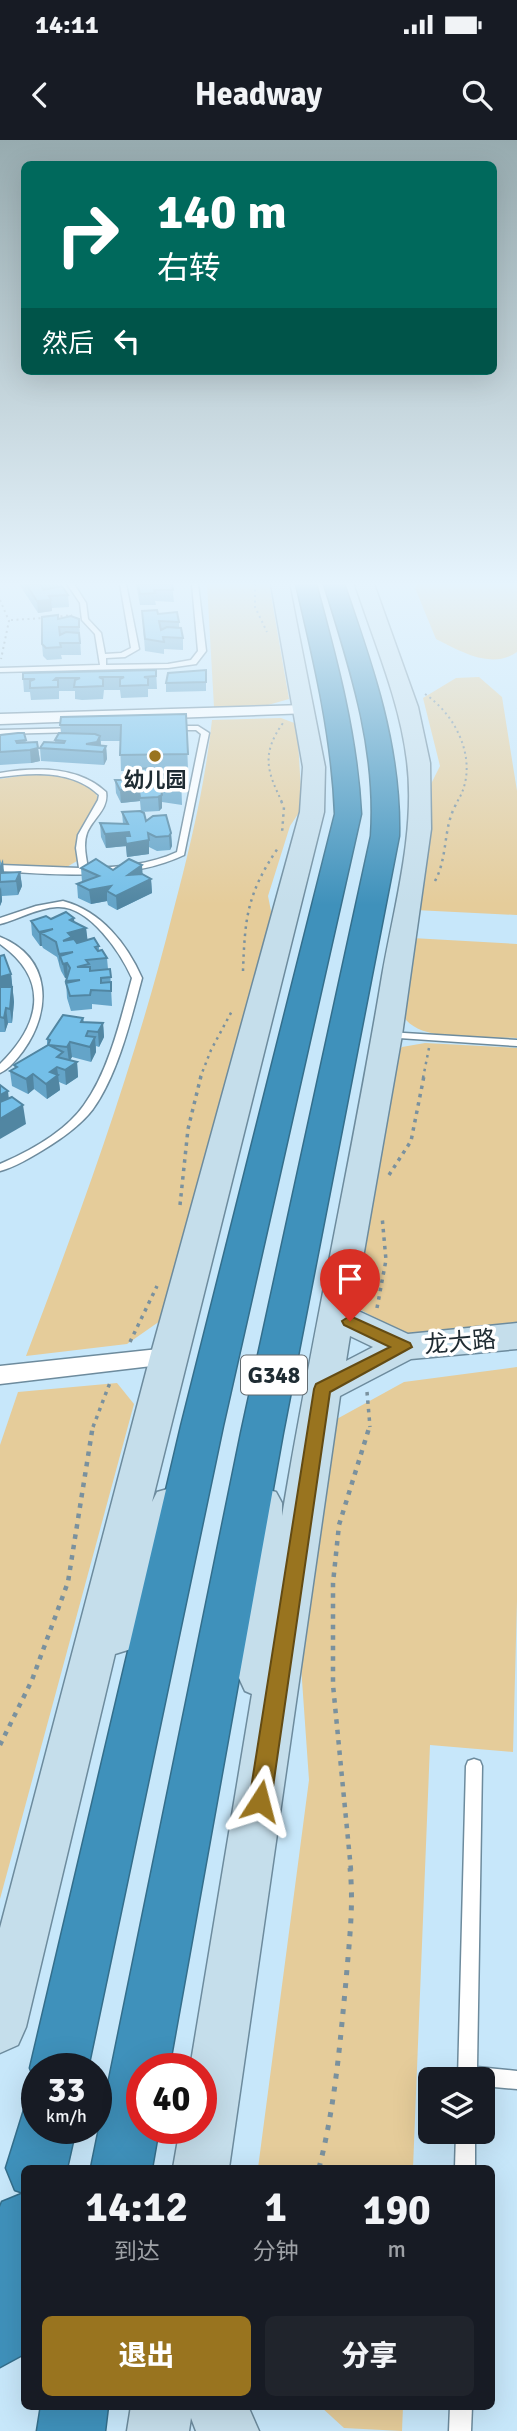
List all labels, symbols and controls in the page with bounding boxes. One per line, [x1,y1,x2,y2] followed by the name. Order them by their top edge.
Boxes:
[35,9,99,41] text: 14:11
[195,75,322,114] text: Headway
[21,76,59,114] icon: back
[458,76,496,114] icon: search
[157,182,287,242] text: 140 m
[42,189,133,280] icon: right
[157,249,221,288] text: 右转
[108,322,146,360] icon: left
[42,328,94,360] text: 然后
[147,748,163,764] marker: 幼儿园
[124,767,187,793] place label: 幼儿园
[320,1249,380,1321] pin
[331,1260,369,1298] icon: arrive
[423,1324,497,1360] street label: 龙大路
[241,1356,307,1394] road number: G348
[223,1764,297,1838] position arrow
[126,2053,217,2144] speed limit sign: 40
[418,2067,495,2144] map controls
[418,2067,495,2144] button: layers
[48,2068,85,2111] text: 33
[46,2105,87,2127] text: km/h
[85,2182,188,2233] text: 14:12
[264,2182,287,2233] text: 1
[363,2185,431,2236] text: 190
[388,2235,406,2264] text: m
[114,2237,160,2266] text: 到达
[253,2237,299,2266] text: 分钟
[42,2316,251,2396] button: 退出
[265,2316,474,2396] button: 分享

